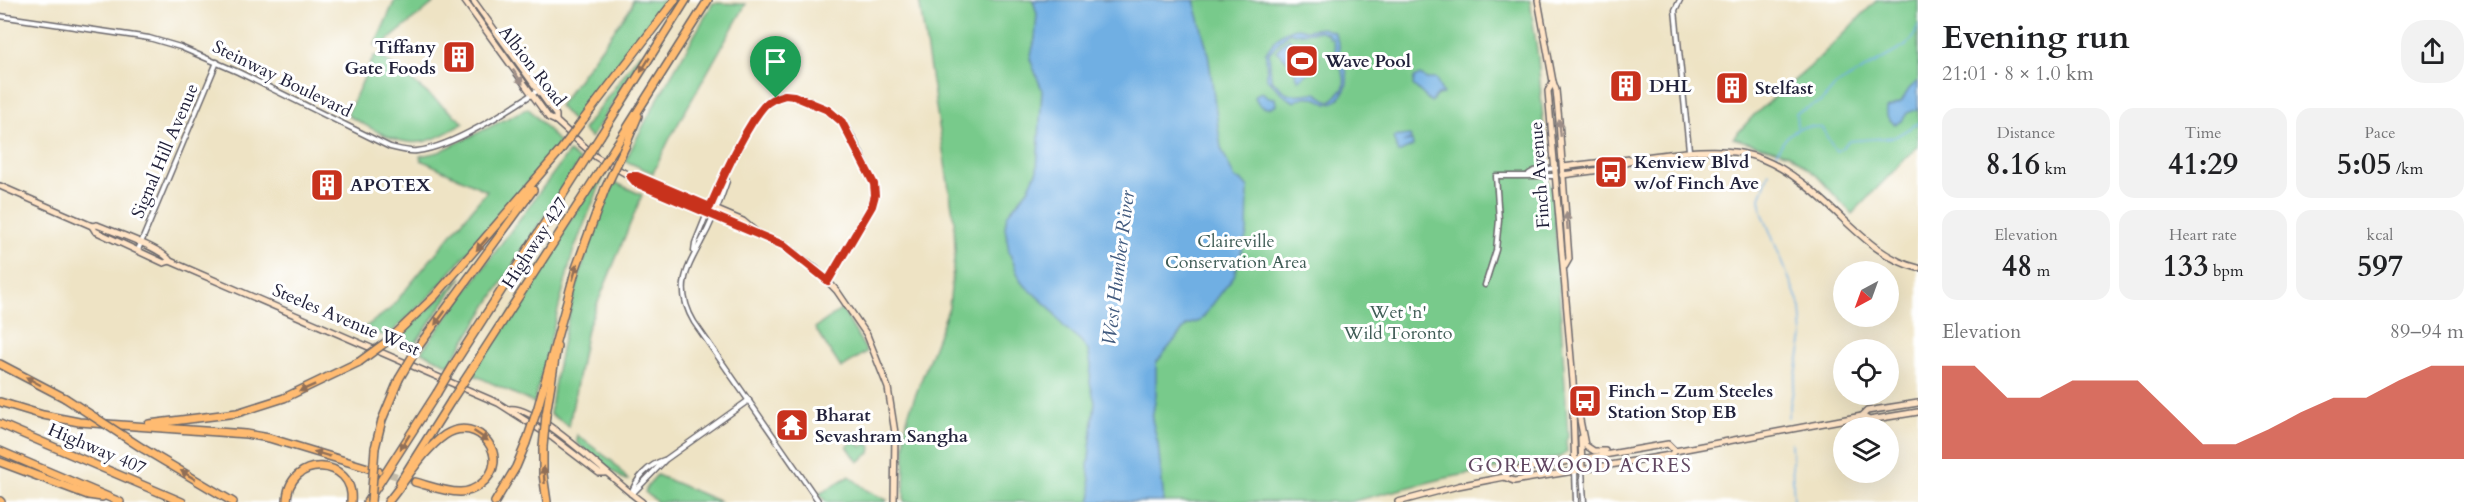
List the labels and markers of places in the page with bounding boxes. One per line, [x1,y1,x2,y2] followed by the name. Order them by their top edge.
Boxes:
[344,35,437,81] place label: Tiffany Gate Foods
[750,36,801,98] pin
[441,39,477,75] building icon: Tiffany Gate Foods
[1284,43,1320,79] sports icon: Wave Pool
[1324,49,1411,74] place label: Wave Pool
[1608,68,1644,104] building icon: DHL
[1714,70,1750,106] building icon: Stelfast
[1649,74,1692,99] place label: DHL
[1755,76,1814,101] place label: Stelfast
[1634,150,1759,196] place label: Kenview Blvd w/of Finch Ave
[1593,154,1629,190] bus stop icon: Kenview Blvd w/of Finch Ave
[309,167,345,203] building icon: APOTEX
[350,173,432,198] place label: APOTEX
[1608,379,1773,425] place label: Finch - Zum Steeles Station Stop EB
[1567,383,1603,419] bus stop icon: Finch - Zum Steeles Station Stop EB
[815,403,968,449] place label: Bharat Sevashram Sangha
[774,407,810,443] temple icon: Bharat Sevashram Sangha

